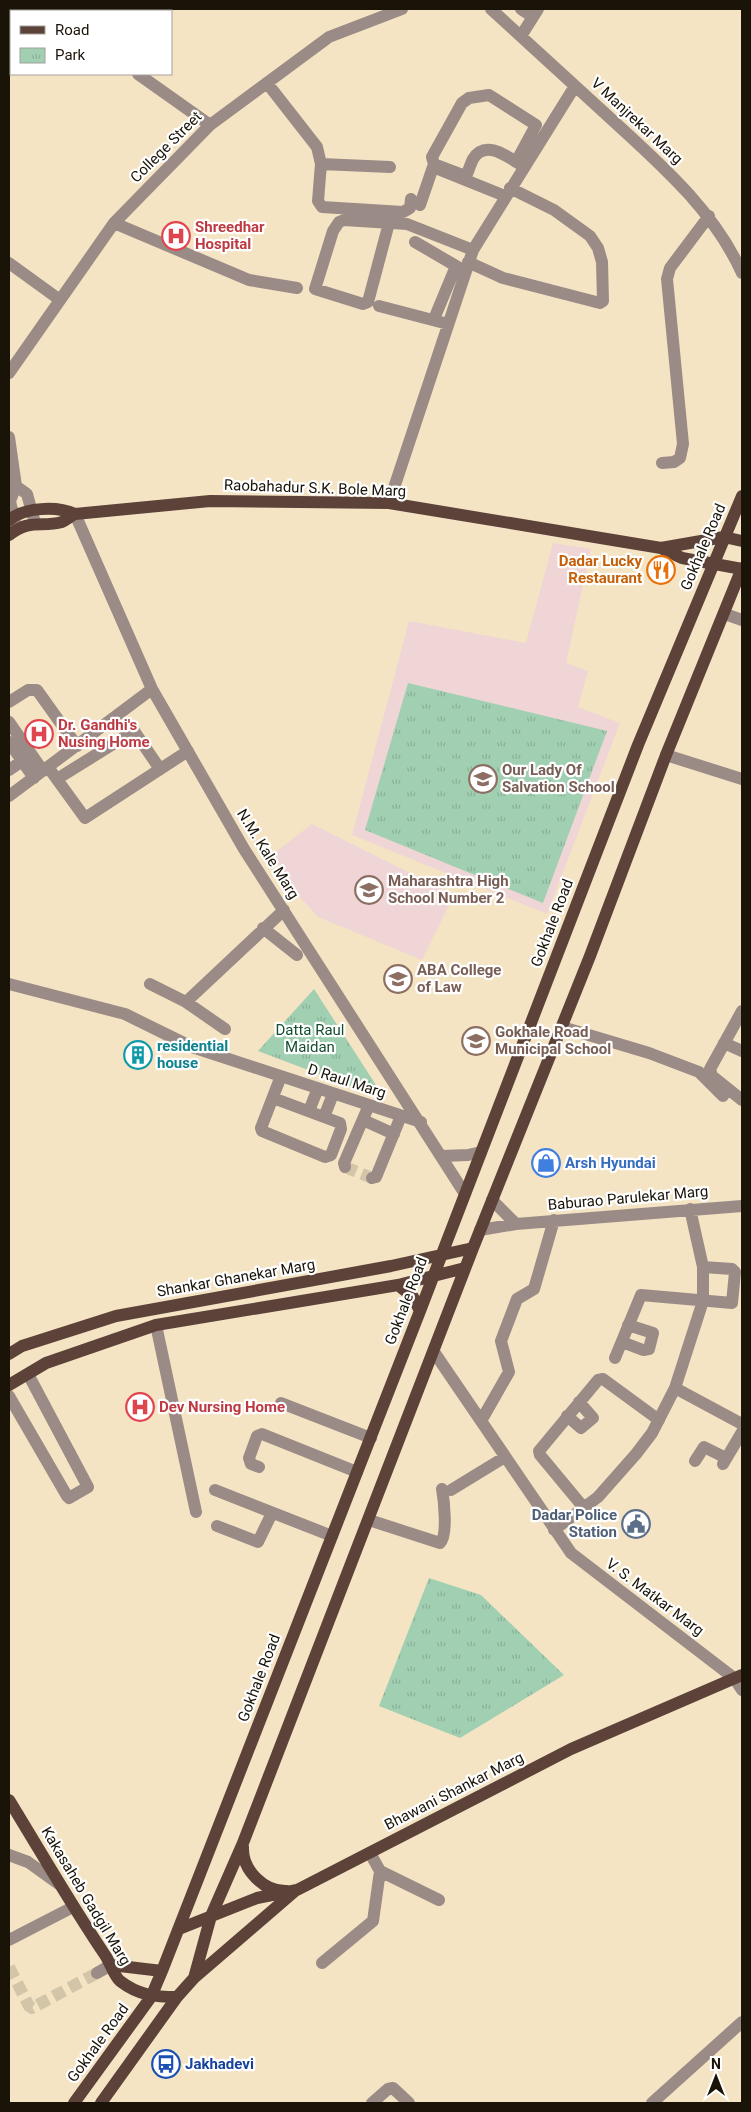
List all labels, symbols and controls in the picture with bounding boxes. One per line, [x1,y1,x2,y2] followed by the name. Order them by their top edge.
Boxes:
[10,10,172,75] legend
[55,21,89,39] text: Road
[55,46,86,64] text: Park
[588,74,686,168] street label: V Manjrekar Marg
[127,108,205,186] street label: College Street
[195,218,265,253] place label: Shreedhar Hospital
[161,221,191,251] hospital icon: Shreedhar Hospital
[224,476,406,500] street label: Raobahadur S.K. Bole Marg
[677,501,729,593] street label: Gokhale Road
[559,552,642,587] place label: Dadar Lucky Restaurant
[646,555,676,585] restaurant icon: Dadar Lucky Restaurant
[58,716,150,751] place label: Dr. Gandhi's Nusing Home
[24,719,54,749] hospital icon: Dr. Gandhi's Nusing Home
[502,761,615,796] place label: Our Lady Of Salvation School
[468,764,498,794] school or university icon: Our Lady Of Salvation School
[233,806,303,902] street label: N.M. Kale Marg
[388,872,509,907] place label: Maharashtra High School Number 2
[354,875,384,905] school or university icon: Maharashtra High School Number 2
[527,877,577,969] street label: Gokhale Road
[417,961,501,996] place label: ABA College of Law
[383,964,413,994] school or university icon: ABA College of Law
[275,1021,345,1056] park label: Datta Raul Maidan
[495,1023,611,1058] place label: Gokhale Road Municipal School
[461,1026,491,1056] school or university icon: Gokhale Road Municipal School
[157,1037,228,1072] place label: residential house
[123,1040,153,1070] building icon: residential house
[306,1060,388,1102] street label: D Raul Marg
[531,1148,561,1178] shop icon: Arsh Hyundai
[565,1154,656,1172] place label: Arsh Hyundai
[547,1182,709,1214] street label: Baburao Parulekar Marg
[156,1255,316,1301] street label: Shankar Ghanekar Marg
[381,1255,431,1347] street label: Gokhale Road
[125,1392,155,1422] hospital icon: Dev Nursing Home
[159,1398,285,1416] place label: Dev Nursing Home
[532,1506,617,1541] place label: Dadar Police Station
[621,1509,651,1539] public building icon: Dadar Police Station
[603,1554,707,1640] street label: V. S. Matkar Marg
[234,1632,284,1724] street label: Gokhale Road
[381,1748,527,1834] street label: Bhawani Shankar Marg
[37,1823,135,1969] street label: Kakasaheb Gadgil Marg
[64,2000,132,2086] street label: Gokhale Road
[151,2049,181,2079] bus stop icon: Jakhadevi
[691,2052,741,2102] north arrow
[185,2055,254,2073] place label: Jakhadevi
[711,2056,721,2072] text: N

